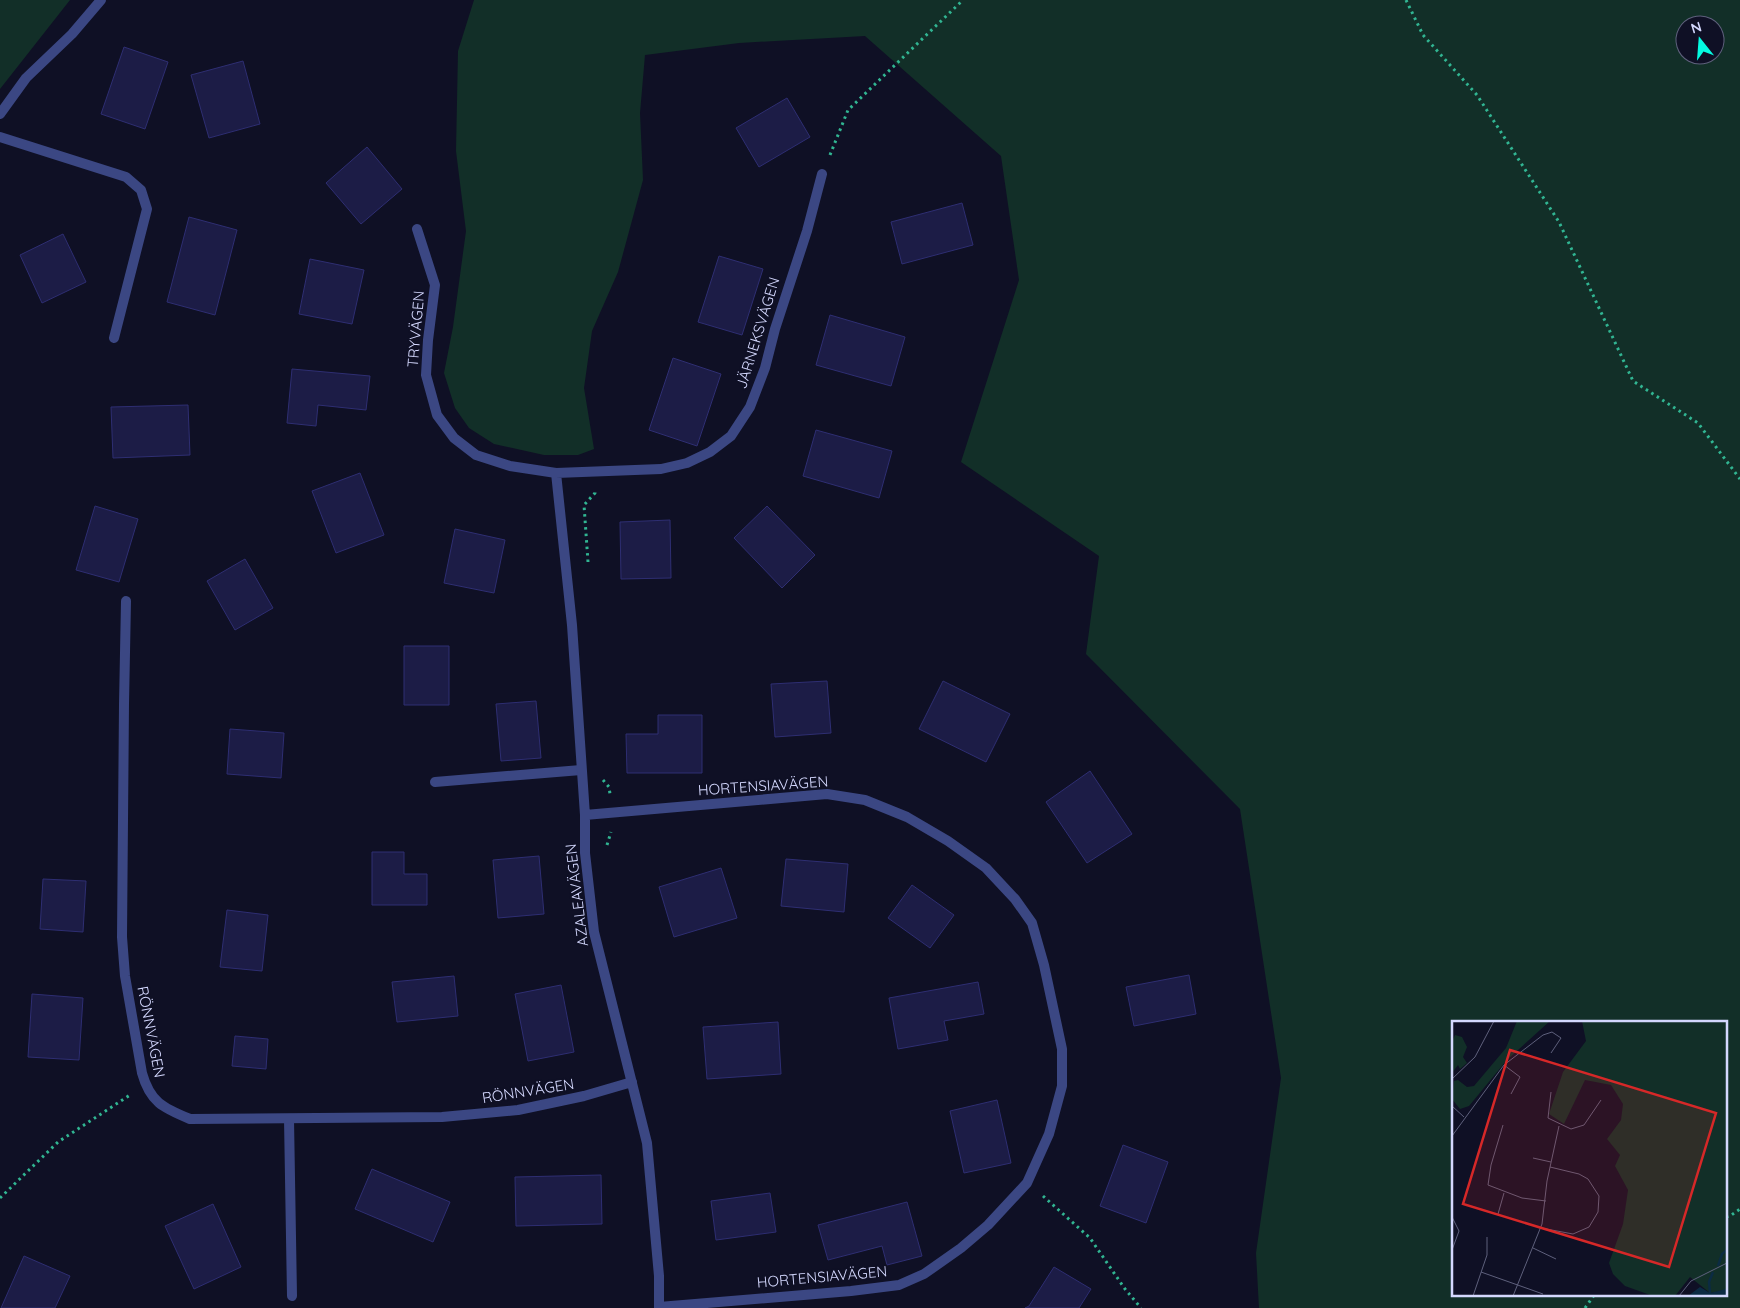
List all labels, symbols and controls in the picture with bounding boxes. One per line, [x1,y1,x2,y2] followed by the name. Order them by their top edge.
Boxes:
[1675,15,1725,65] north arrow
[1689,17,1704,38] text: N
[732,275,784,391] street label: JÄRNEKSVÄGEN
[403,290,428,368] street label: TRYVÄGEN
[697,771,829,800] street label: HORTENSIAVÄGEN
[561,843,592,948] street label: AZALEAVÄGEN
[133,984,170,1079] street label: RÖNNVÄGEN
[1452,1021,1728,1296] inset map
[481,1074,575,1107] street label: RÖNNVÄGEN
[756,1261,888,1292] street label: HORTENSIAVÄGEN

